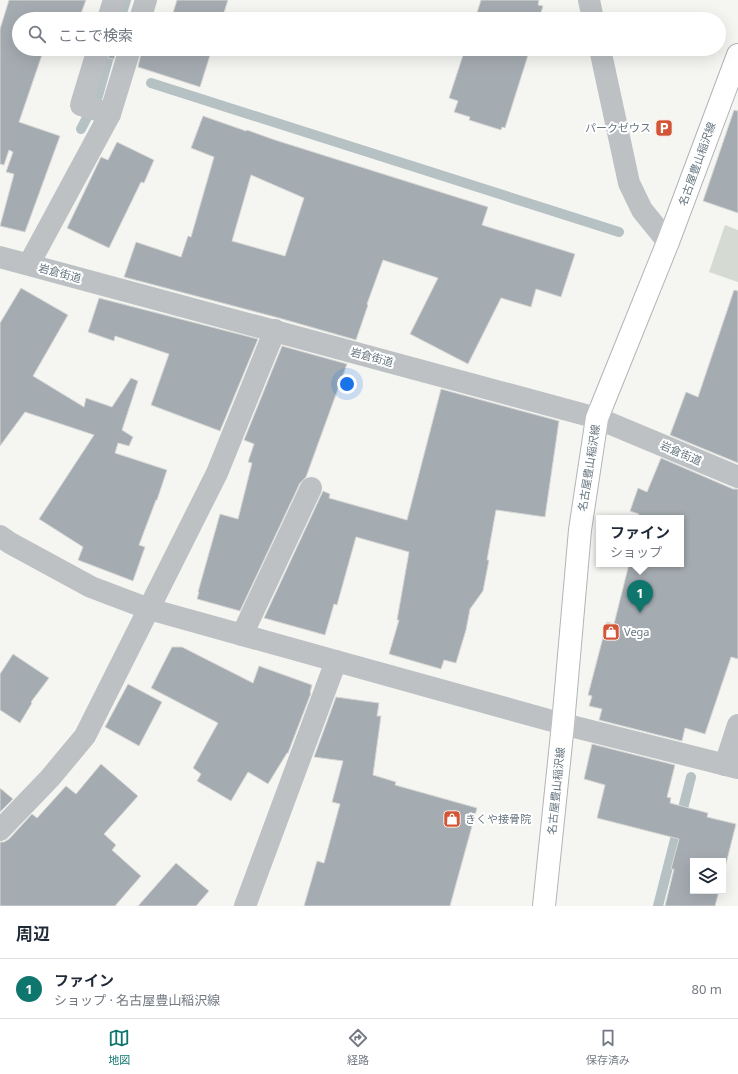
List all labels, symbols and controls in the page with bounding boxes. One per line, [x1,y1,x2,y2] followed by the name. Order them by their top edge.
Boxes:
[12,12,726,56] search box
[26,23,48,45] icon: search
[58,25,133,45] text: ここで検索
[654,118,674,138] parking icon: パークゼウス
[585,120,651,135] place label: パークゼウス
[674,120,719,208] street label: 名古屋豊山稲沢線
[37,260,83,285] street label: 岩倉街道
[349,344,395,369] street label: 岩倉街道
[337,374,357,394] your location
[574,423,603,513] street label: 名古屋豊山稲沢線
[658,437,704,468] street label: 岩倉街道
[596,515,684,567] popup
[610,522,670,542] text: ファイン
[610,543,662,561] text: ショップ
[627,580,653,613] pin: 1
[601,622,621,642] shop icon: Vega
[624,624,650,639] place label: Vega
[543,746,568,835] street label: 名古屋豊山稲沢線
[442,809,462,829] shop icon: きくや接骨院
[465,811,531,826] place label: きくや接骨院
[690,858,726,894] map controls
[690,858,726,894] button: layers
[16,922,50,945] text: 周辺
[54,970,114,990] text: ファイン
[25,980,33,998] text: 1
[692,980,722,998] text: 80 m
[54,991,220,1009] text: ショップ · 名古屋豊山稲沢線
[108,1027,130,1067] tab: 地図
[347,1027,369,1067] tab: 経路
[586,1027,630,1067] tab: 保存済み

